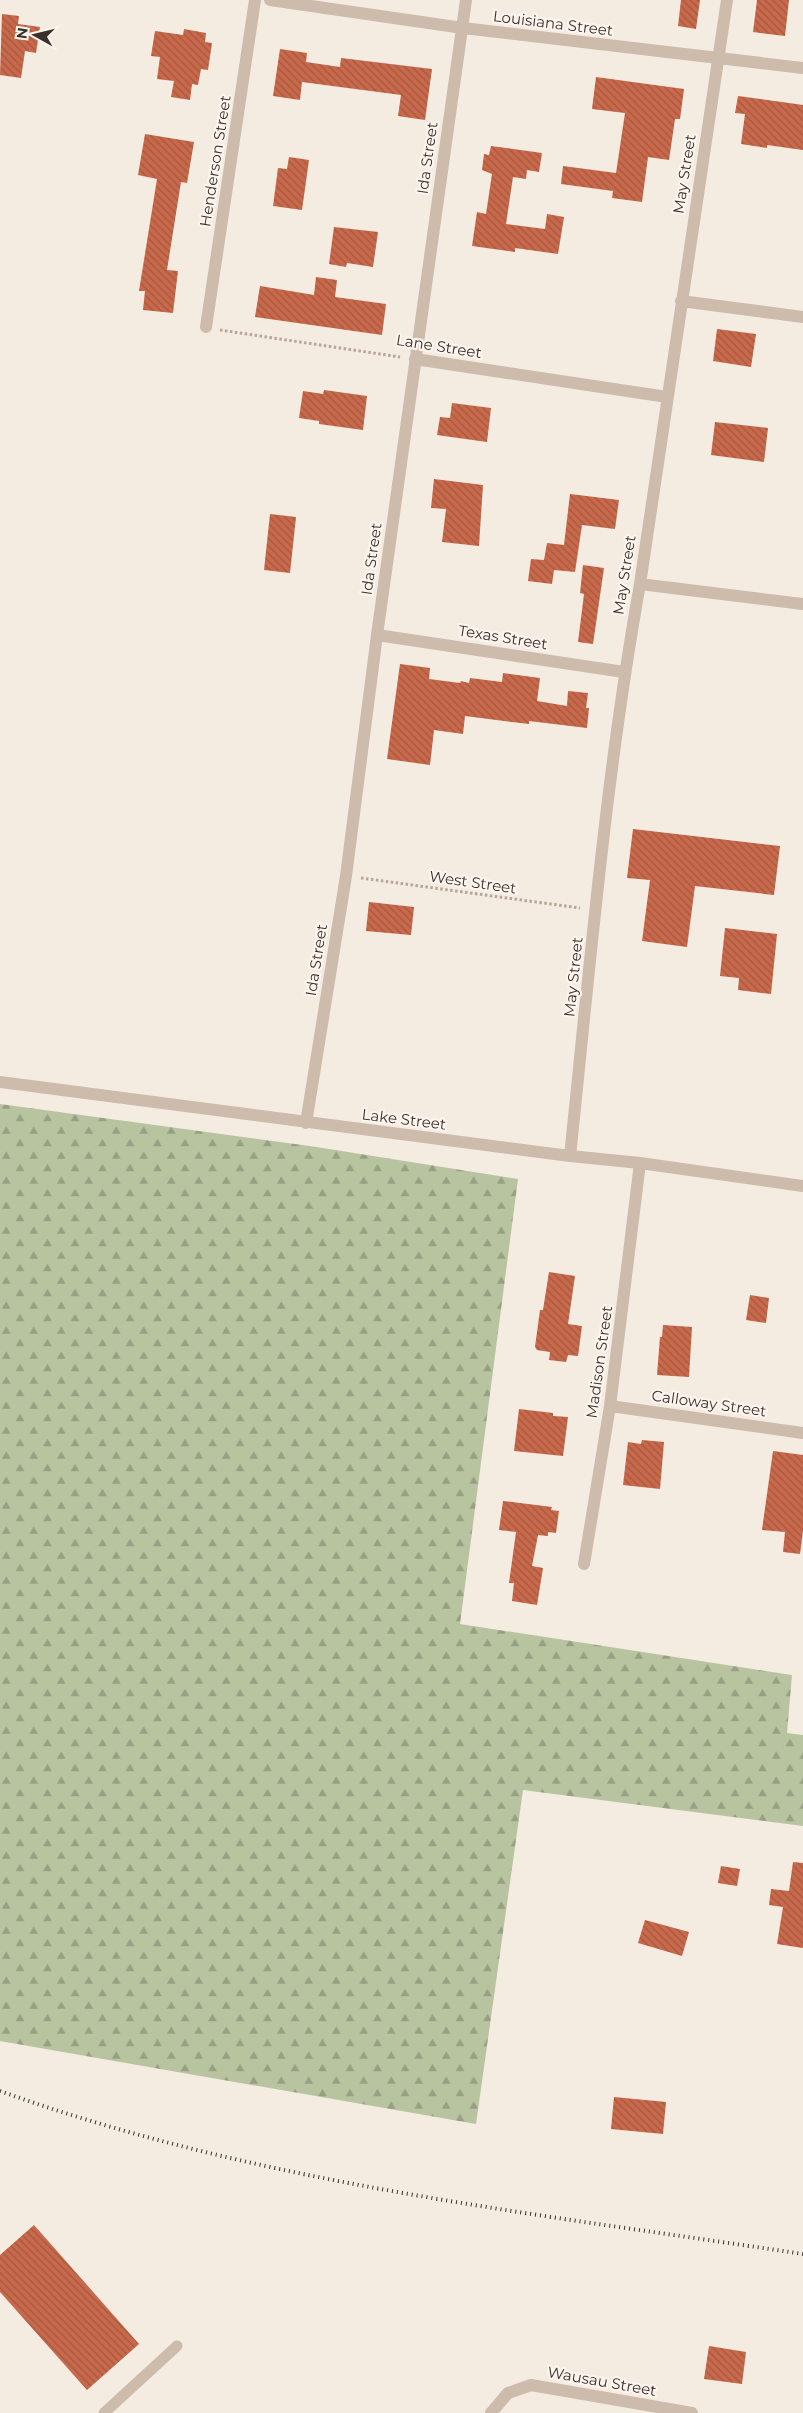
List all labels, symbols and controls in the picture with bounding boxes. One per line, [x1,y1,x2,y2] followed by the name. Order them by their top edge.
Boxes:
[492,6,614,40] street label: Louisiana Street
[10,10,60,60] north arrow
[12,26,32,40] text: N
[195,94,235,228] street label: Henderson Street
[413,121,441,195] street label: Ida Street
[668,133,700,215] street label: May Street
[395,330,483,362] street label: Lane Street
[357,522,385,596] street label: Ida Street
[608,534,640,616] street label: May Street
[457,621,549,653] street label: Texas Street
[428,866,518,898] street label: West Street
[301,923,331,997] street label: Ida Street
[559,936,587,1018] street label: May Street
[361,1104,447,1134] street label: Lake Street
[582,1304,616,1420] street label: Madison Street
[650,1386,768,1420] street label: Calloway Street
[546,2362,658,2400] street label: Wausau Street

